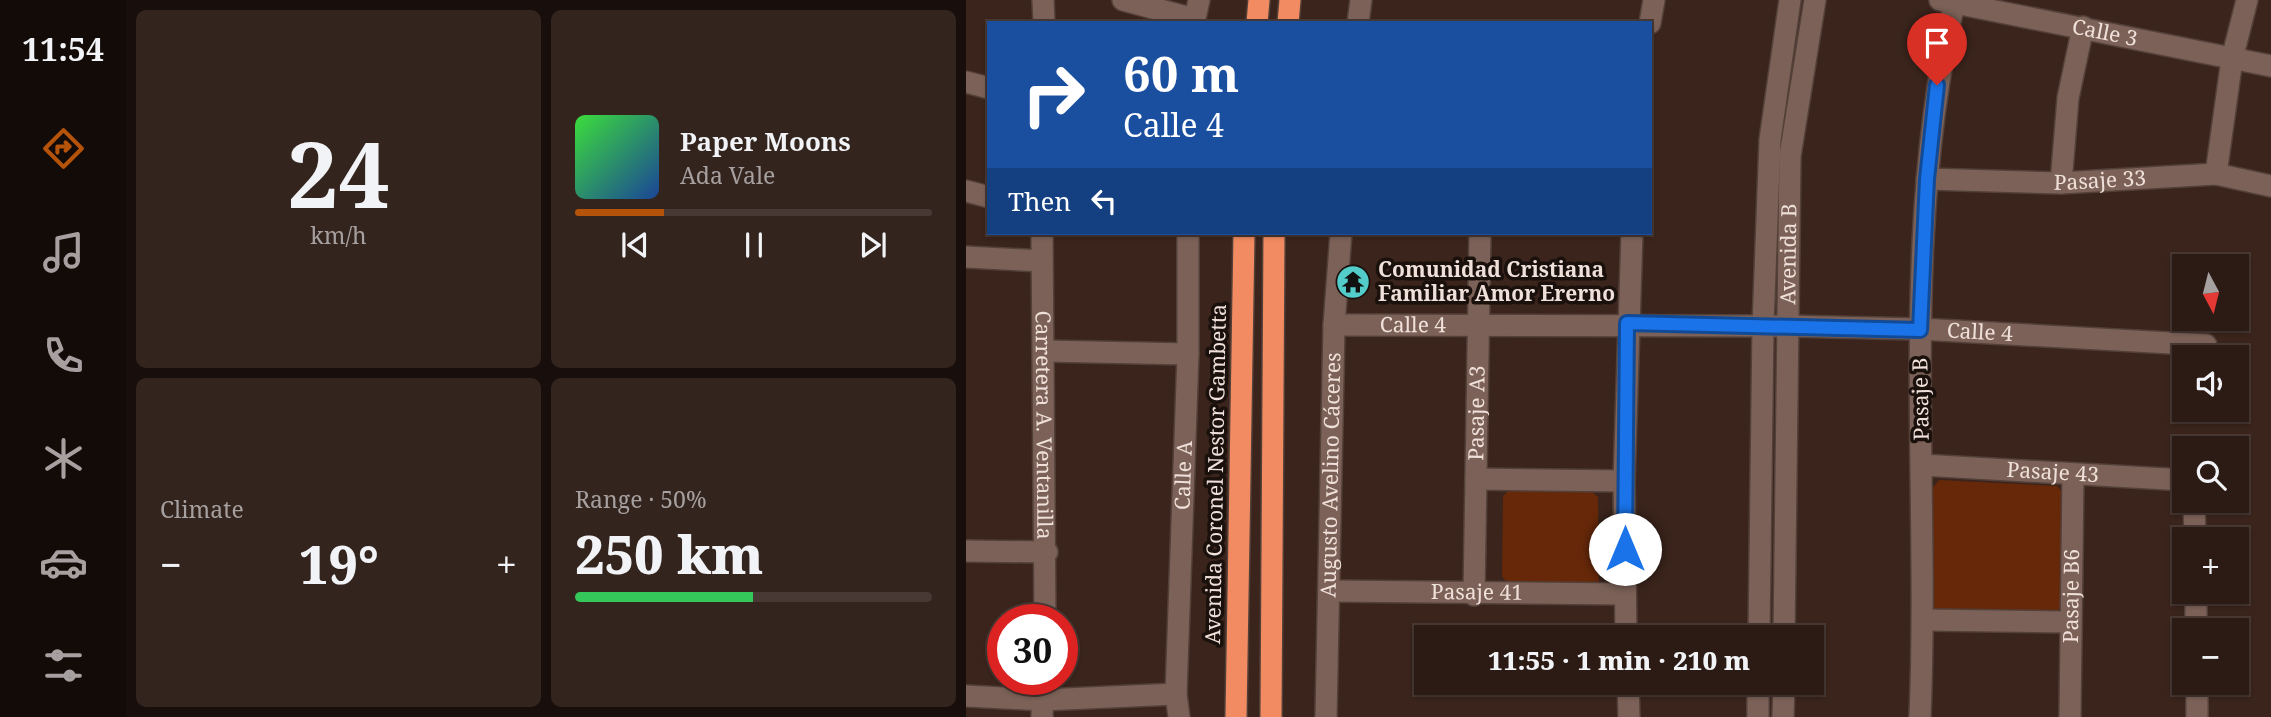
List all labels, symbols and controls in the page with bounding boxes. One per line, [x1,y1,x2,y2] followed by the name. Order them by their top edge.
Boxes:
[2070,12,2140,52] street label: Calle 3
[1907,13,1967,85] pin
[1918,24,1956,62] icon: arrive
[22,27,104,70] text: 11:54
[1123,40,1239,106] text: 60 m
[1008,49,1099,140] icon: right
[1123,103,1224,146] text: Calle 4
[287,111,390,235] text: 24
[680,123,851,159] text: Paper Moons
[39,124,88,173] icon: directions
[680,159,775,191] text: Ada Vale
[2053,163,2147,196] street label: Pasaje 33
[1085,182,1123,220] icon: left
[1008,183,1071,219] text: Then
[1773,203,1802,305] street label: Avenida B
[310,219,367,251] text: km/h
[616,226,654,264] icon: previous
[735,226,773,264] icon: pause
[854,226,892,264] icon: next
[39,228,88,277] icon: music
[2172,254,2249,331] north arrow
[2172,254,2249,695] map controls
[1378,255,1615,307] place label: Comunidad Cristiana Familiar Amor Ererno
[1334,263,1372,301] temple icon: Comunidad Cristiana Familiar Amor Ererno
[1198,304,1232,644] street label: Avenida Coronel Nestor Gambetta
[1030,310,1059,540] street label: Carretera A. Ventanilla
[1380,310,1446,338] street label: Calle 4
[1946,316,2014,347] street label: Calle 4
[39,331,88,380] icon: phone
[2172,345,2249,422] button: sound
[1313,352,1346,598] street label: Augusto Avelino Cáceres
[1905,358,1935,441] street label: Pasaje B
[1461,365,1491,461] street label: Pasaje A3
[39,434,88,483] icon: climate
[2172,436,2249,513] button: search
[1168,440,1198,510] street label: Calle A
[2006,455,2100,488] street label: Pasaje 43
[575,483,707,515] text: Range · 50%
[160,493,244,525] text: Climate
[1588,512,1662,586] position arrow
[575,518,763,589] text: 250 km
[2172,527,2249,604] button: +
[299,528,379,599] text: 19°
[39,538,88,587] icon: car
[160,538,182,590] text: −
[496,538,517,590] text: +
[2056,549,2085,643] street label: Pasaje B6
[1431,577,1523,606] street label: Pasaje 41
[987,604,1078,695] speed limit sign: 30
[2172,618,2249,695] button: −
[39,641,88,690] icon: filters
[1488,642,1750,678] text: 11:55 · 1 min · 210 m

